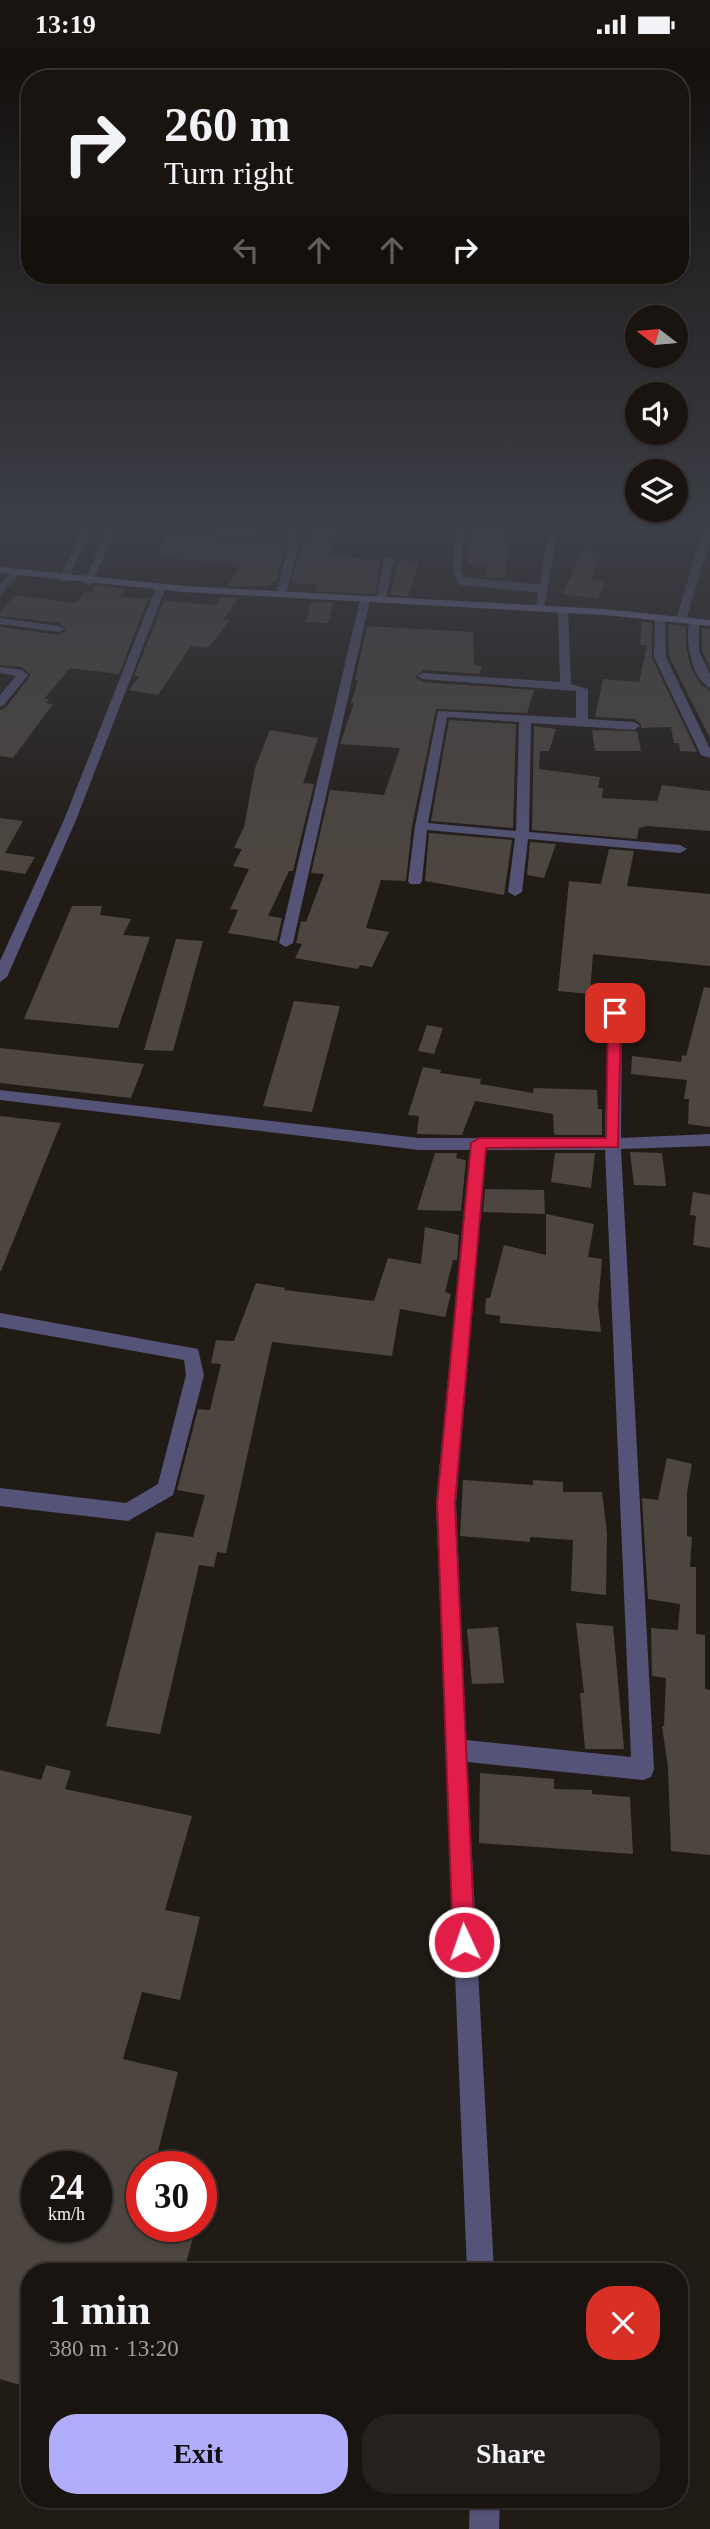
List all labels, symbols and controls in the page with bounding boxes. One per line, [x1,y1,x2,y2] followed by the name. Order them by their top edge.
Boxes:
[35,10,96,39] text: 13:19
[164,97,291,152] text: 260 m
[49,98,140,189] icon: right
[164,155,294,191] text: Turn right
[227,231,265,269] icon: left
[300,231,338,269] icon: ahead
[373,231,411,269] icon: ahead
[446,231,484,269] icon: right
[625,305,688,367] north arrow
[625,305,688,522] map controls
[625,382,688,445] button: sound
[625,459,688,522] button: layers
[585,983,645,1043] pin
[596,994,634,1032] icon: arrive
[427,1905,501,1979] position arrow
[126,2151,217,2242] speed limit sign: 30
[49,2168,84,2207] text: 24
[48,2204,85,2224] text: km/h
[586,2286,660,2360] button: close
[49,2287,151,2333] text: 1 min
[49,2336,179,2361] text: 380 m · 13:20
[49,2414,348,2494] button: Exit
[362,2414,660,2494] button: Share

